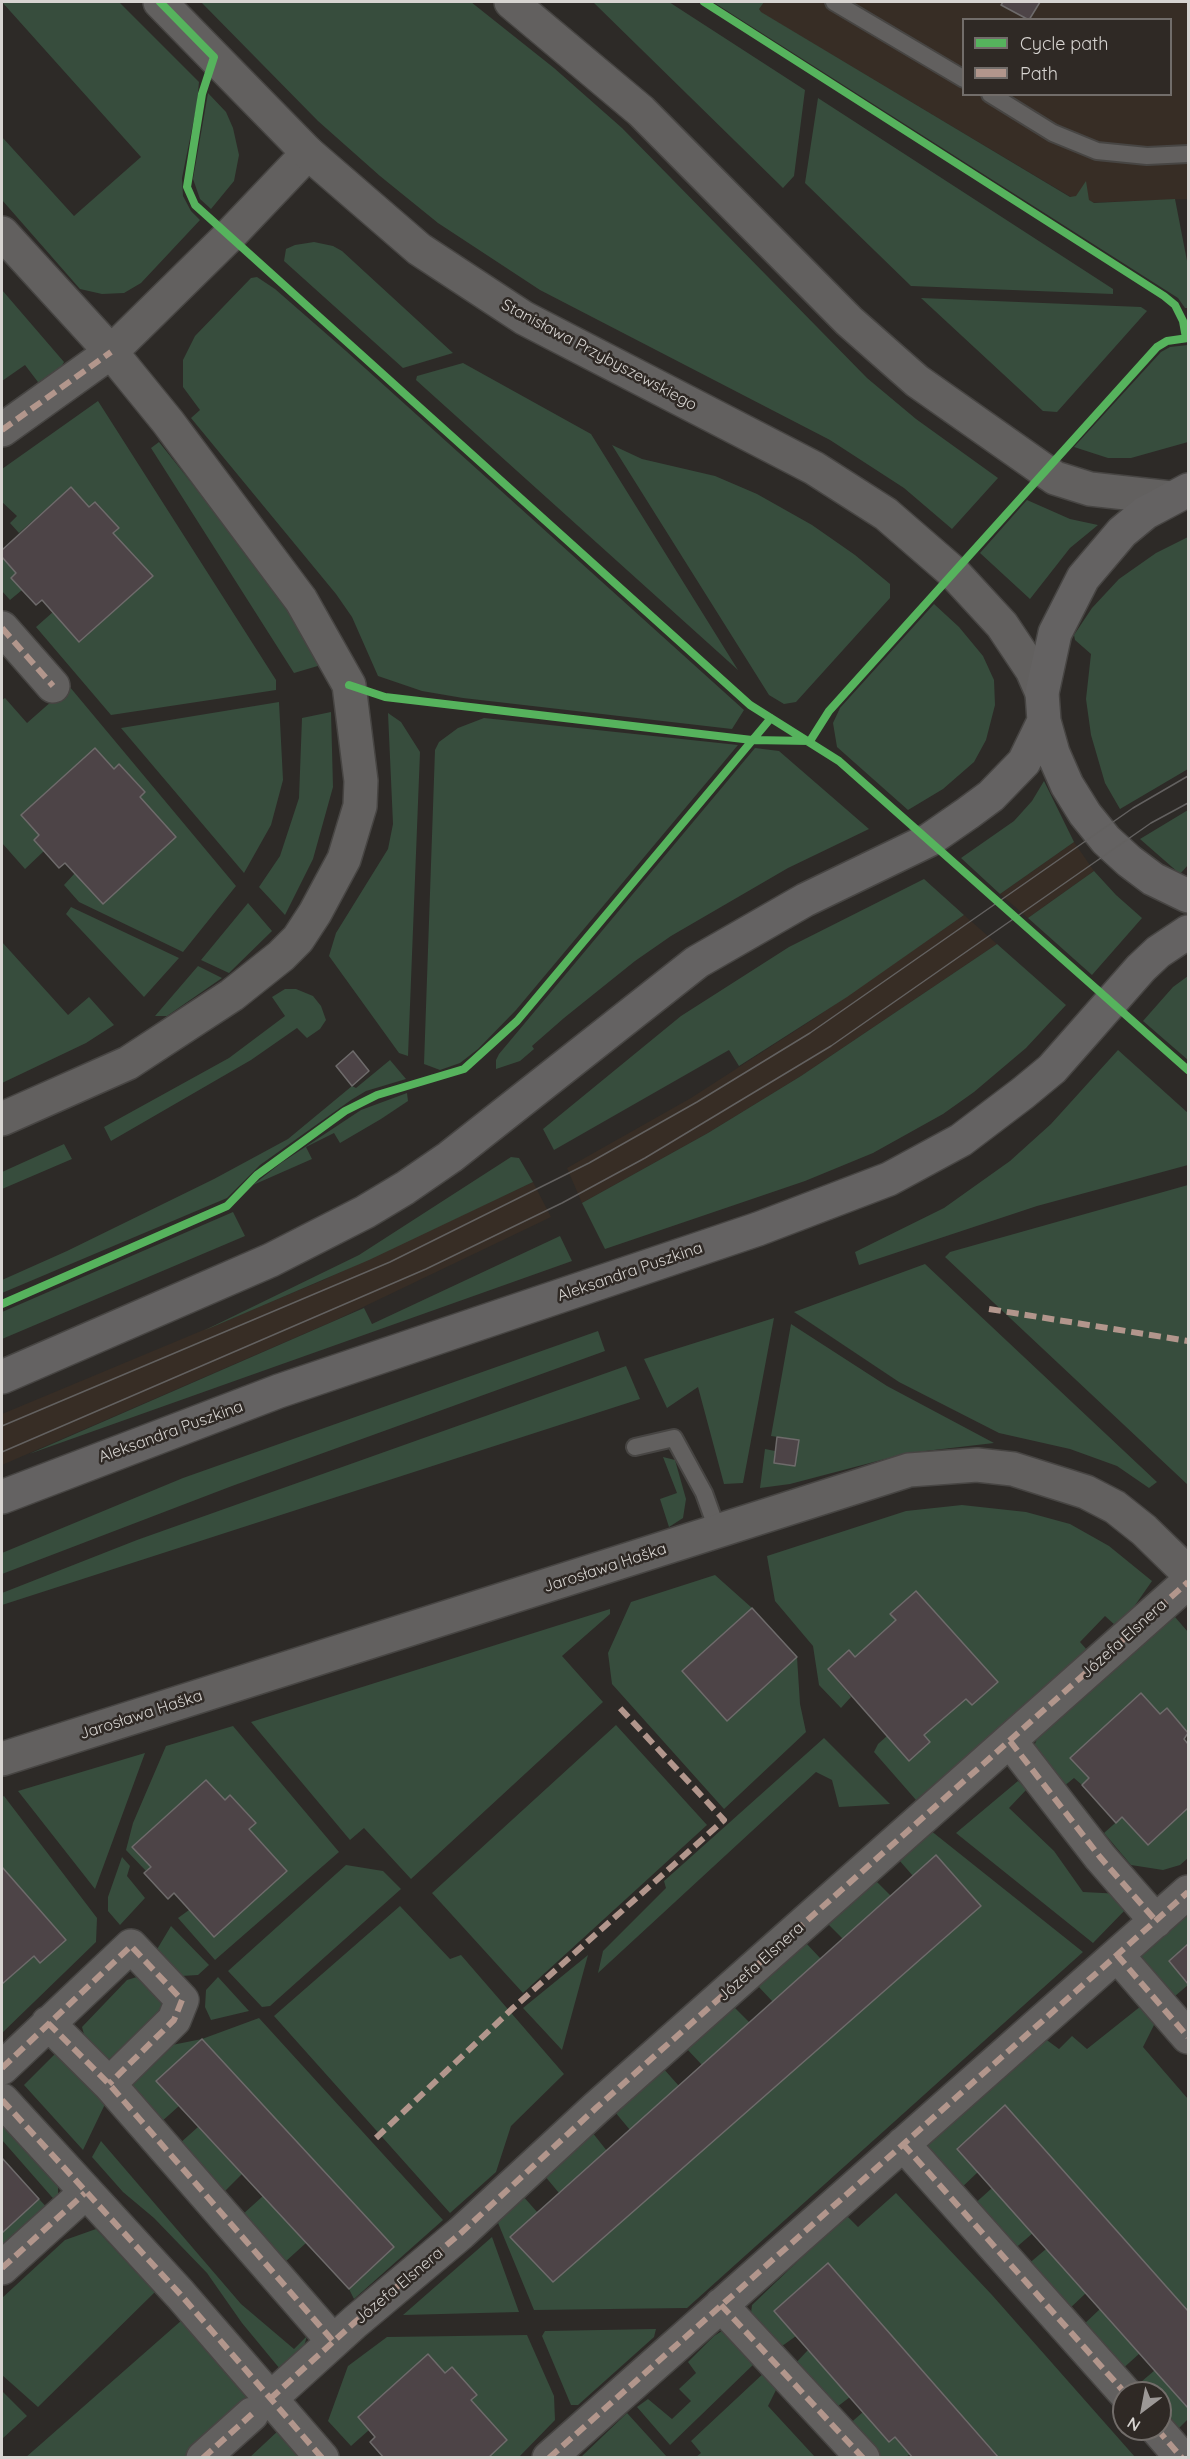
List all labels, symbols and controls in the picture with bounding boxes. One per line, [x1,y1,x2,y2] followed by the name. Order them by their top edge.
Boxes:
[962,18,1172,96] legend
[1020,32,1108,55] text: Cycle path
[1020,62,1058,85] text: Path
[498,295,700,415] street label: Stanisława Przybyszewskiego
[555,1238,705,1306] street label: Aleksandra Puszkina
[96,1397,246,1467] street label: Aleksandra Puszkina
[541,1539,669,1597] street label: Jarosława Haška
[1077,1595,1171,1683] street label: Józefa Elsnera
[77,1686,205,1744] street label: Jarosława Haška
[714,1918,808,2006] street label: Józefa Elsnera
[351,2244,447,2328] street label: Józefa Elsnera
[1112,2381,1172,2441] north arrow
[1123,2413,1144,2436] text: N

